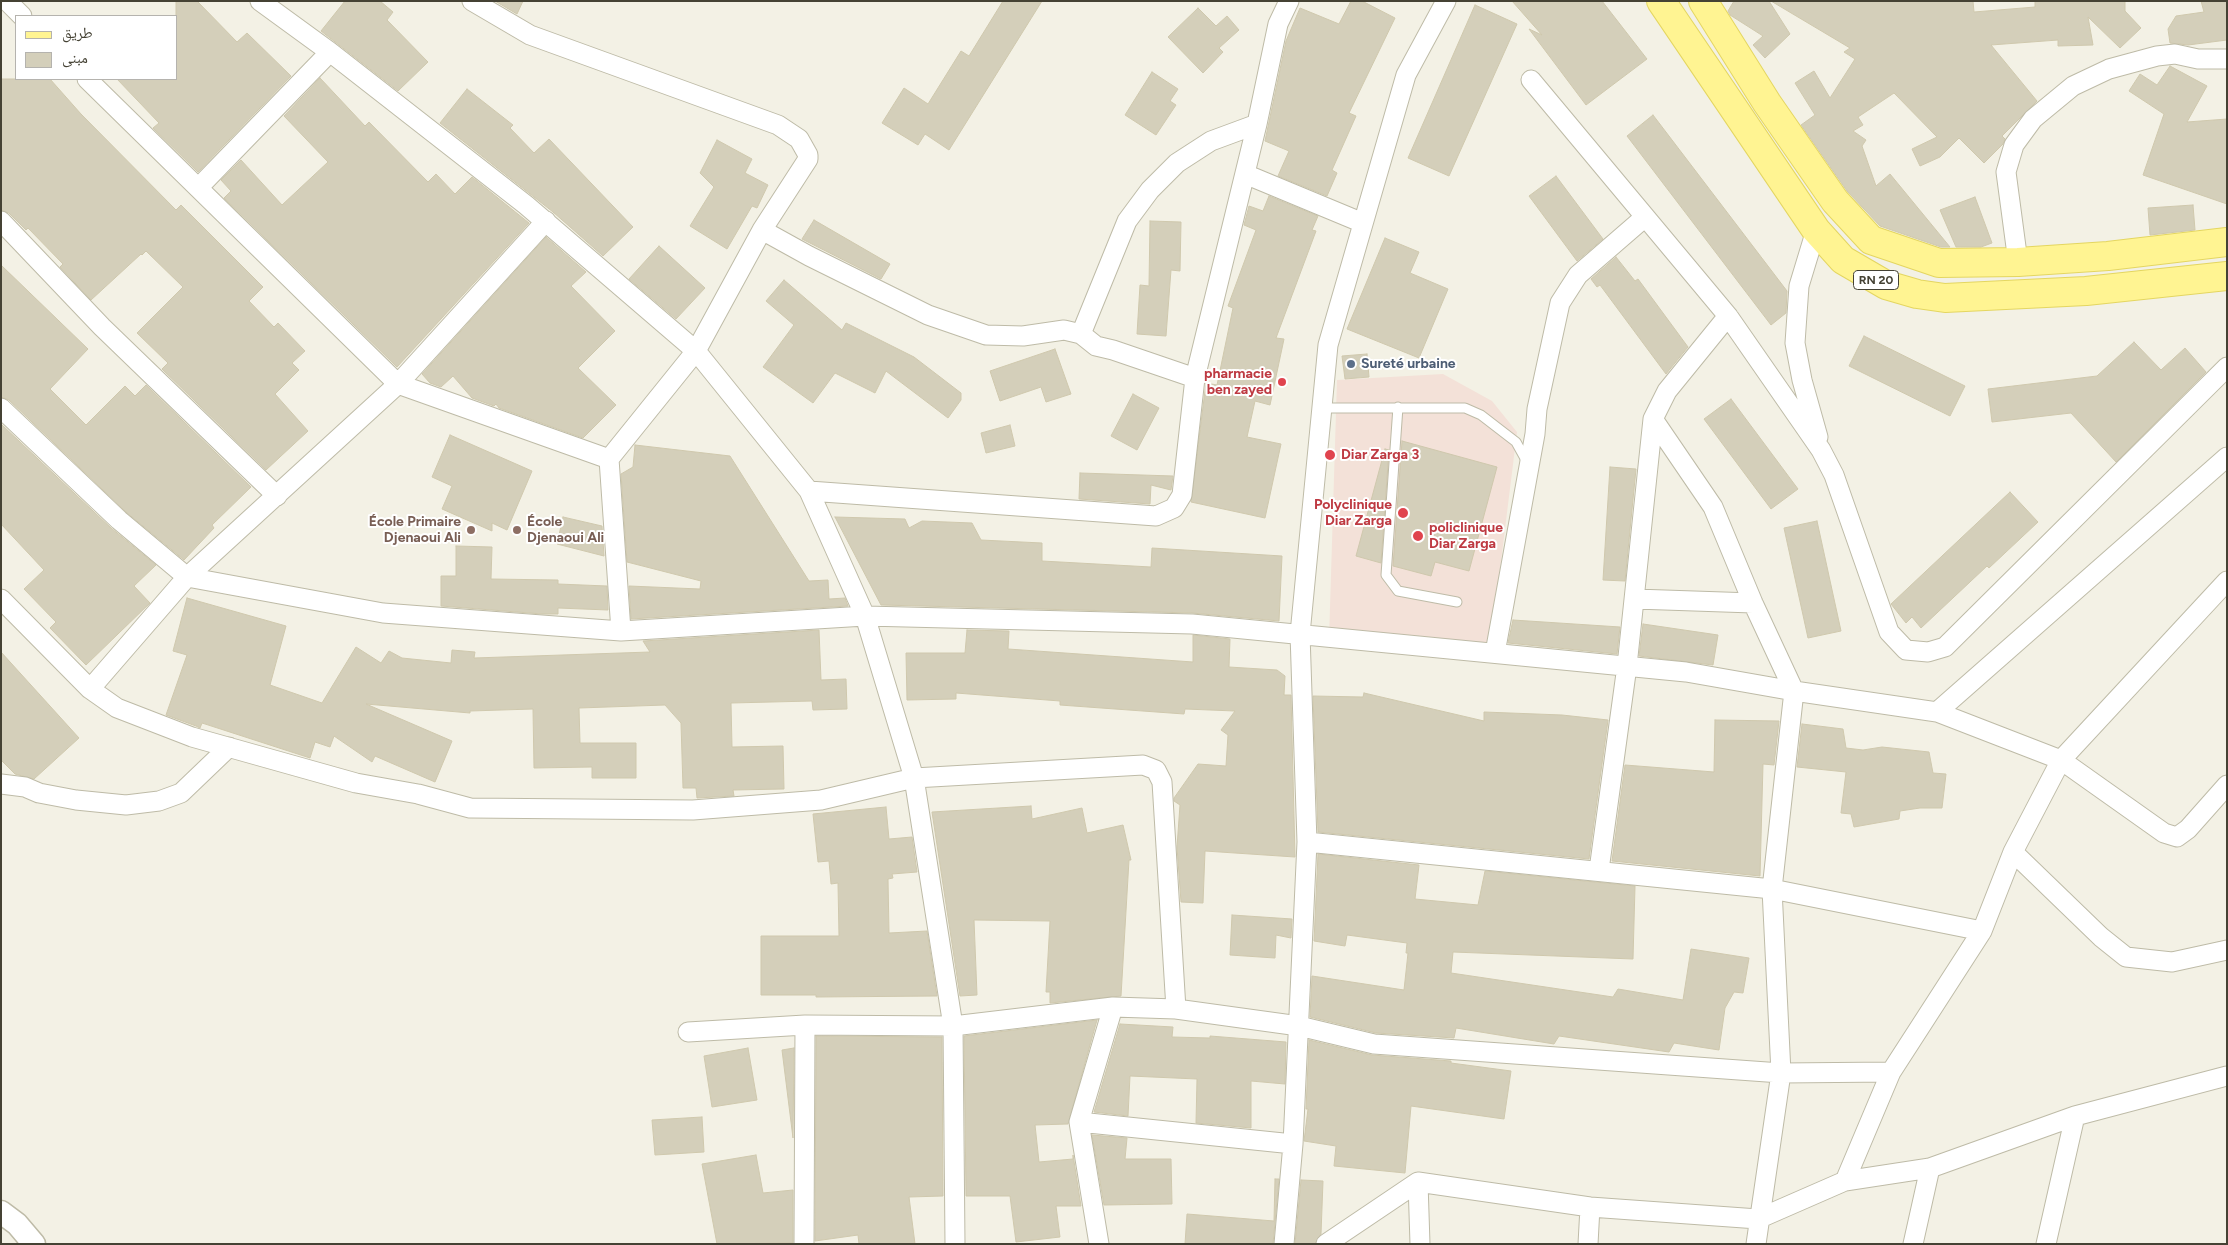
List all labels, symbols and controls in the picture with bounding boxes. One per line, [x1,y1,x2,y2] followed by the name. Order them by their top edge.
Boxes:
[15,15,178,80] legend
[62,24,93,42] text: طريق
[62,49,88,67] text: مبنى
[1854,270,1898,290] road number: RN 20
[1361,356,1456,372] place label: Sureté urbaine
[1345,358,1357,370] marker: Sureté urbaine
[1204,366,1272,398] place label: pharmacie ben zayed
[1276,376,1288,388] marker: pharmacie ben zayed
[1341,447,1419,463] place label: Diar Zarga 3
[1323,448,1337,462] marker: Diar Zarga 3
[1314,497,1392,530] place label: Polyclinique Diar Zarga
[1396,506,1410,520] marker: Polyclinique Diar Zarga
[369,514,461,546] place label: École Primaire Djenaoui Ali
[527,514,604,546] place label: École Djenaoui Ali
[1429,520,1503,552] place label: policlinique Diar Zarga
[465,524,477,536] marker: École Primaire Djenaoui Ali
[511,524,523,536] marker: École Djenaoui Ali
[1411,529,1425,543] marker: policlinique Diar Zarga

